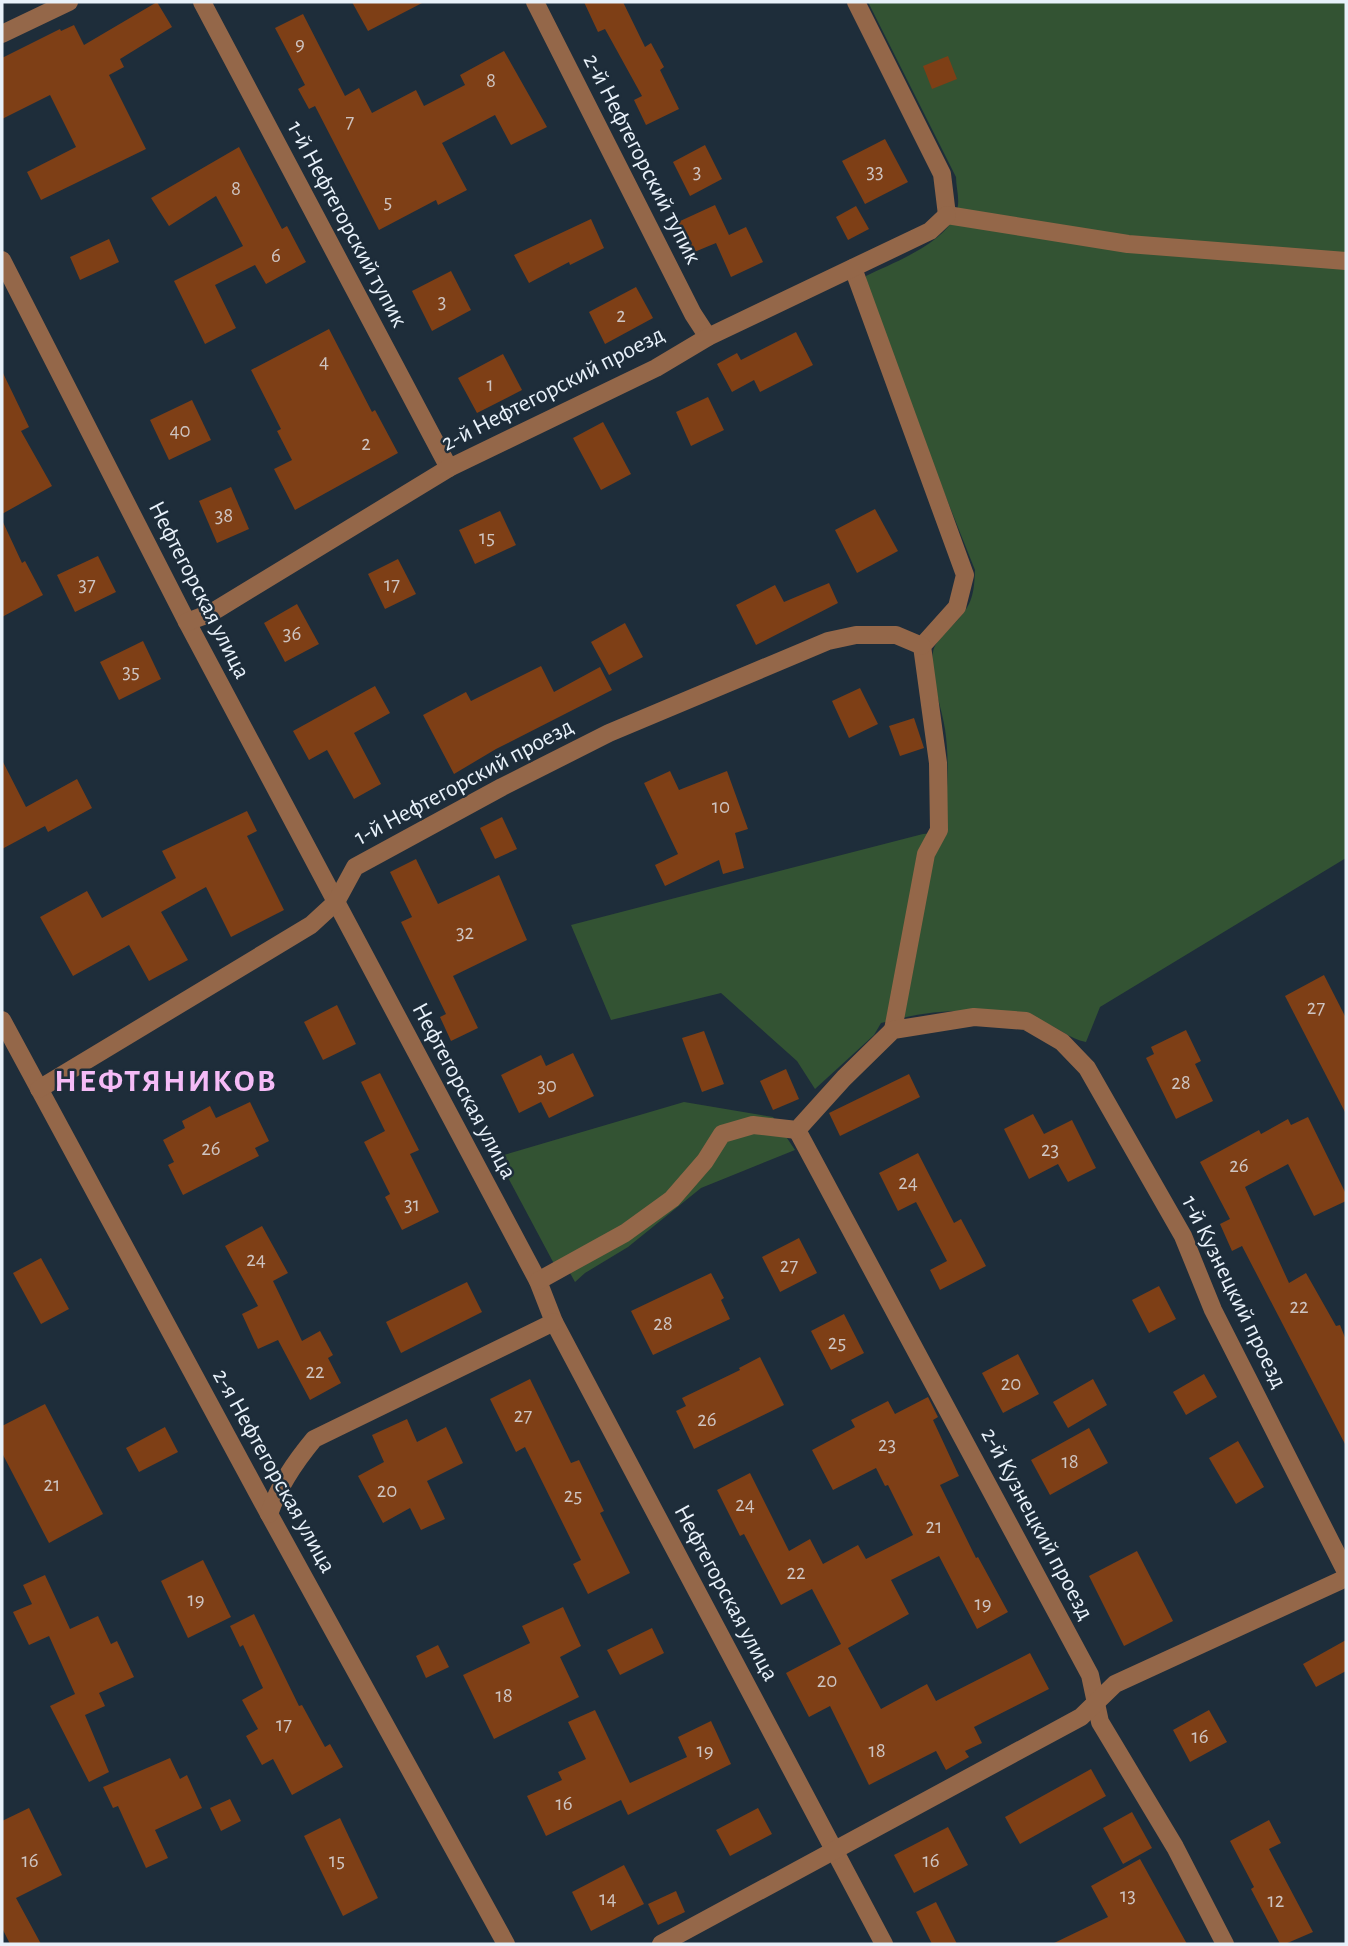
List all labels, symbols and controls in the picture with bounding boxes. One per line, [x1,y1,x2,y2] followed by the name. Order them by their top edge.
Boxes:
[295,33,305,54] house number: 9
[579,50,705,268] street label: 2-й Нефтегорский тупик
[486,70,496,91] house number: 8
[346,111,355,132] house number: 7
[283,117,411,331] street label: 1-й Нефтегорский тупик
[693,161,701,182] house number: 3
[866,161,884,182] house number: 33
[231,178,241,199] house number: 8
[384,191,392,212] house number: 5
[271,245,281,266] house number: 6
[438,291,446,312] house number: 3
[616,305,626,326] house number: 2
[438,322,668,456] street label: 2-й Нефтегорский проезд
[319,351,329,372] house number: 4
[486,374,494,395] house number: 1
[169,420,191,441] house number: 40
[361,433,371,454] house number: 2
[144,497,254,683] street label: Нефтегорская улица
[215,505,233,526] house number: 38
[479,527,495,548] house number: 15
[78,574,96,595] house number: 37
[384,574,400,595] house number: 17
[283,623,301,644] house number: 36
[122,661,140,682] house number: 35
[351,714,577,850] street label: 1-й Нефтегорский проезд
[712,796,730,817] house number: 10
[456,922,474,943] house number: 32
[1307,997,1325,1018] house number: 27
[407,999,521,1183] street label: Нефтегорская улица
[54,1065,278,1097] district label: НЕФТЯНИКОВ
[1171,1072,1191,1093] house number: 28
[537,1075,557,1096] house number: 30
[201,1138,221,1159] house number: 26
[1041,1139,1059,1160] house number: 23
[1229,1155,1249,1176] house number: 26
[898,1172,918,1193] house number: 24
[1177,1192,1291,1392] street label: 1-й Кузнецкий проезд
[404,1194,420,1215] house number: 31
[246,1249,266,1270] house number: 24
[780,1255,798,1276] house number: 27
[1289,1296,1309,1317] house number: 22
[653,1313,673,1334] house number: 28
[828,1332,846,1353] house number: 25
[305,1361,325,1382] house number: 22
[208,1365,340,1577] street label: 2-я Нефтегорская улица
[1001,1373,1021,1394] house number: 20
[514,1405,532,1426] house number: 27
[697,1409,717,1430] house number: 26
[976,1424,1098,1624] street label: 2-й Кузнецкий проезд
[878,1434,896,1455] house number: 23
[1061,1451,1079,1472] house number: 18
[44,1474,60,1495] house number: 21
[377,1480,397,1501] house number: 20
[564,1485,582,1506] house number: 25
[735,1494,755,1515] house number: 24
[669,1501,783,1685] street label: Нефтегорская улица
[926,1516,942,1537] house number: 21
[786,1562,806,1583] house number: 22
[187,1589,205,1610] house number: 19
[974,1593,992,1614] house number: 19
[817,1670,837,1691] house number: 20
[495,1685,513,1706] house number: 18
[276,1714,292,1735] house number: 17
[1191,1726,1209,1747] house number: 16
[696,1740,714,1761] house number: 19
[868,1740,886,1761] house number: 18
[555,1793,573,1814] house number: 16
[21,1850,39,1871] house number: 16
[329,1850,345,1871] house number: 15
[922,1850,940,1871] house number: 16
[1120,1885,1136,1906] house number: 13
[599,1888,617,1909] house number: 14
[1268,1890,1284,1911] house number: 12

